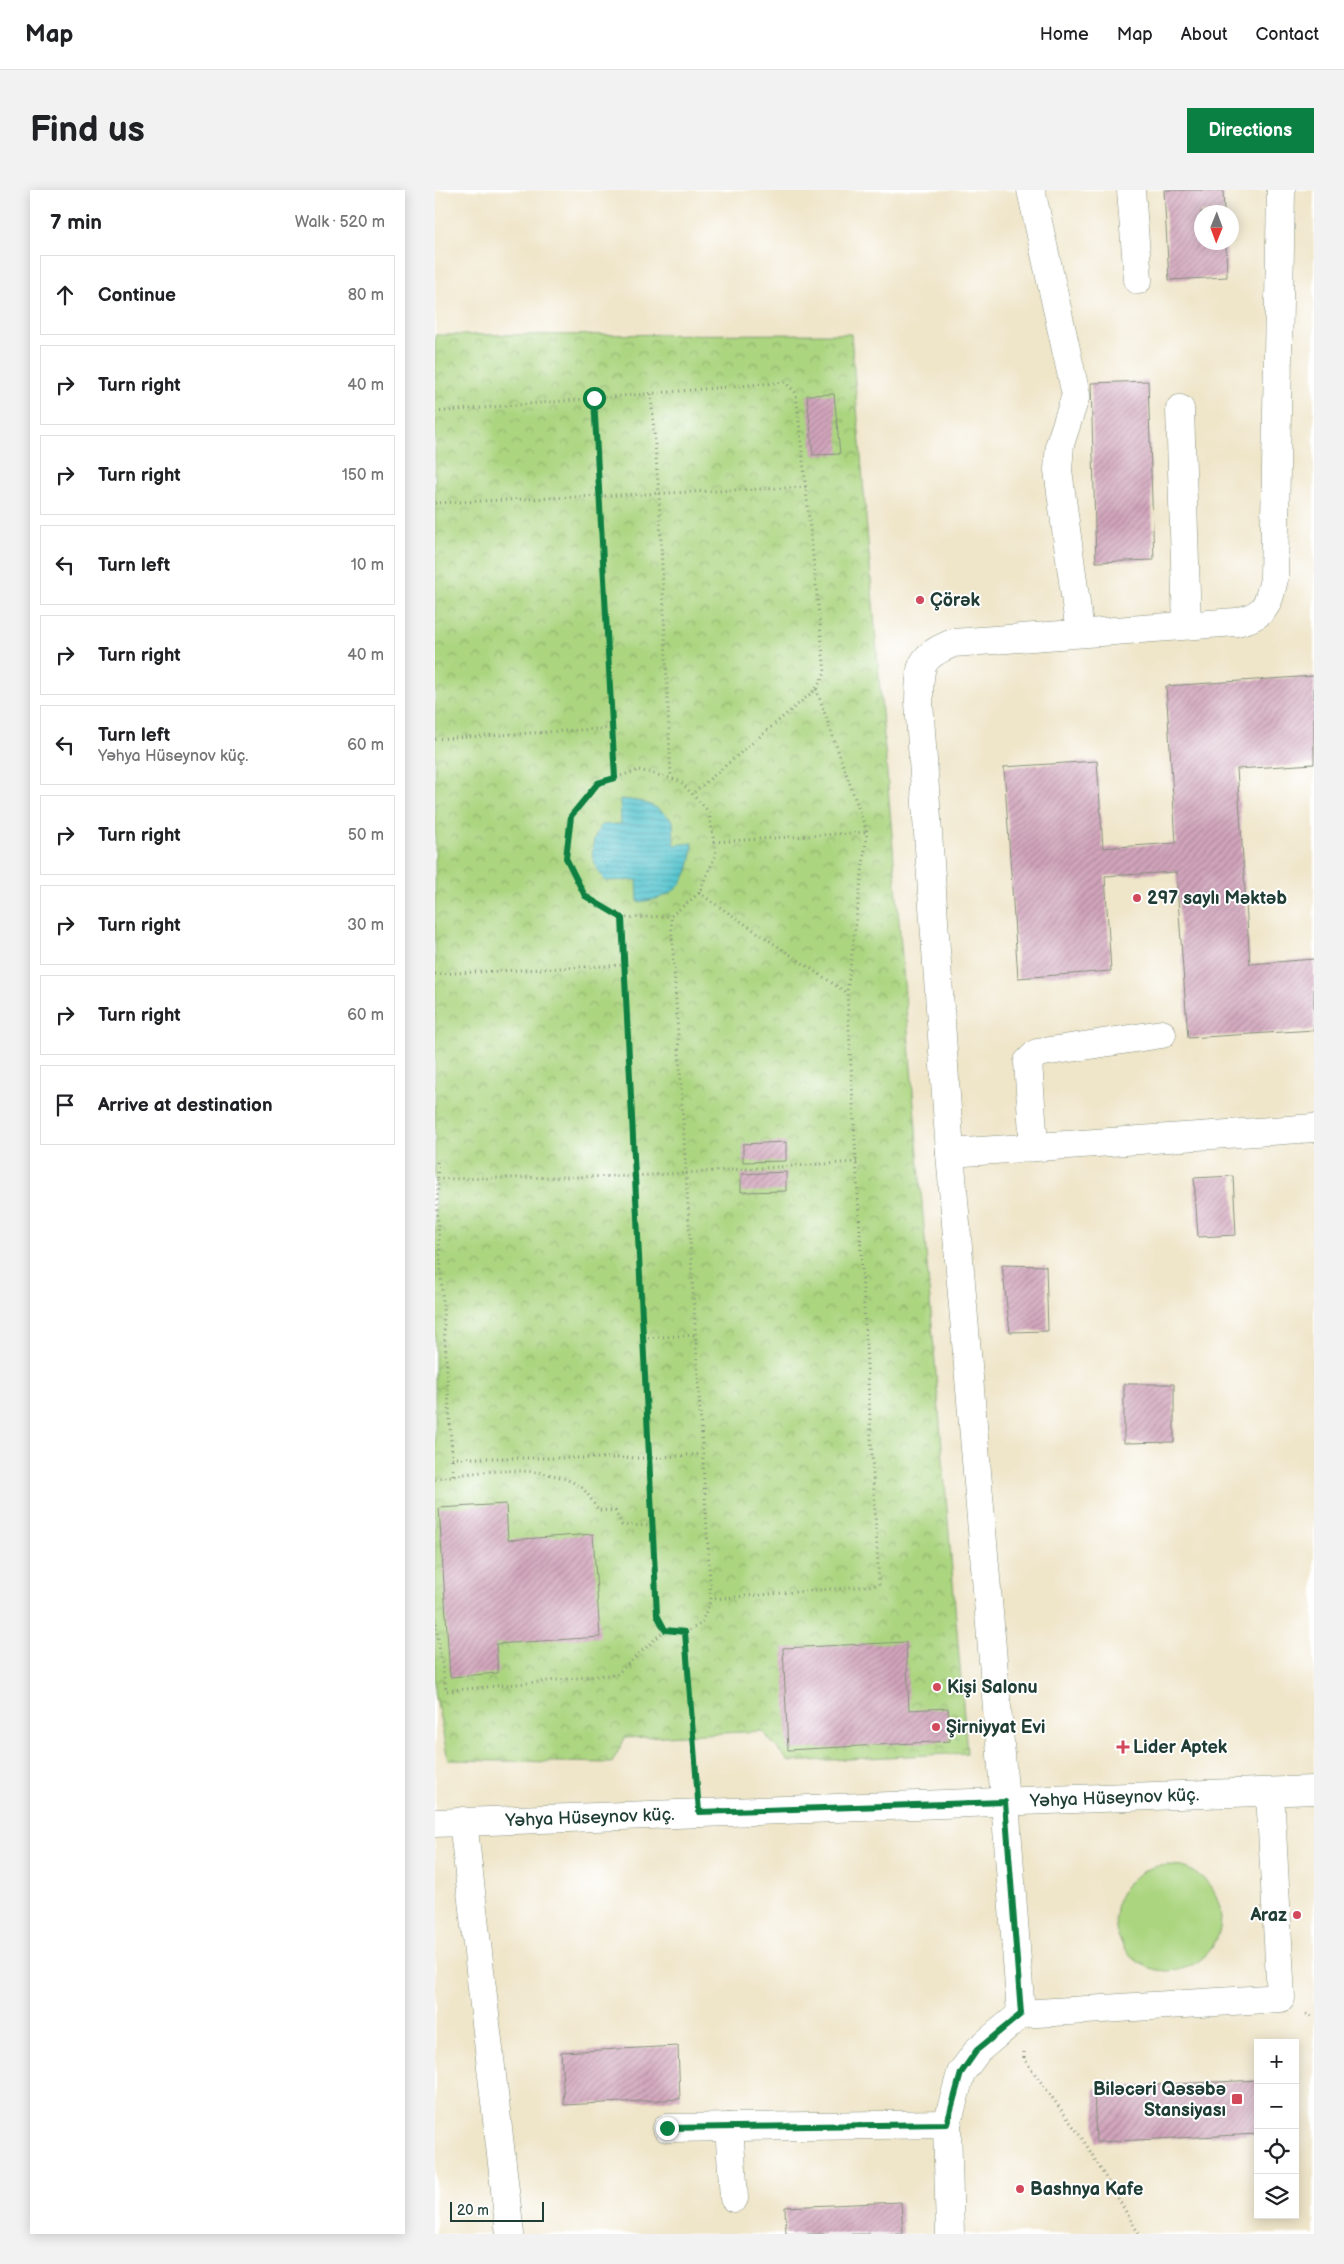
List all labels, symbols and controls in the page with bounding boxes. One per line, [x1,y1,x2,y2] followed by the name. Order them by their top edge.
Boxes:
[25,20,73,49] text: Map
[1040,24,1089,45] text: Home
[1117,24,1153,45] text: Map
[1181,24,1228,45] text: About
[1256,24,1319,45] text: Contact
[1187,108,1314,153] button: Directions
[30,109,145,152] text: Find us
[1194,205,1239,250] north arrow
[50,210,102,235] text: 7 min
[295,213,385,232] text: Walk · 520 m
[51,281,79,309] icon: ahead
[98,284,176,307] text: Continue
[348,286,384,305] text: 80 m
[51,371,79,399] icon: right
[98,374,181,397] text: Turn right
[347,376,384,395] text: 40 m
[583,387,606,410] route start
[51,461,79,489] icon: right
[98,464,181,487] text: Turn right
[342,466,384,485] text: 150 m
[51,551,79,579] icon: left
[98,554,170,577] text: Turn left
[351,556,384,575] text: 10 m
[930,590,981,611] place label: Çörək
[914,594,926,606] marker: Çörək
[51,641,79,669] icon: right
[98,644,181,667] text: Turn right
[347,646,384,665] text: 40 m
[98,724,170,747] text: Turn left
[51,731,79,759] icon: left
[347,736,384,755] text: 60 m
[98,747,248,766] text: Yəhya Hüseynov küç.
[51,821,79,849] icon: right
[98,824,181,847] text: Turn right
[348,826,384,845] text: 50 m
[1147,888,1287,909] place label: 297 saylı Məktəb
[1131,892,1143,904] marker: 297 saylı Məktəb
[51,911,79,939] icon: right
[98,914,181,937] text: Turn right
[347,916,384,935] text: 30 m
[51,1001,79,1029] icon: right
[98,1004,181,1027] text: Turn right
[347,1006,384,1025] text: 60 m
[51,1091,79,1119] icon: arrive
[98,1094,273,1117] text: Arrive at destination
[947,1677,1038,1698] place label: Kişi Salonu
[931,1681,943,1693] marker: Kişi Salonu
[946,1717,1045,1738] place label: Şirniyyat Evi
[930,1721,942,1733] marker: Şirniyyat Evi
[1133,1737,1228,1758] place label: Lider Aptek
[1117,1741,1129,1753] marker: Lider Aptek
[1028,1784,1200,1811] street label: Yəhya Hüseynov küç.
[504,1804,675,1831] street label: Yəhya Hüseynov küç.
[1249,1905,1287,1926] place label: Araz
[1291,1909,1303,1921] marker: Araz
[1254,2039,1299,2219] map controls
[1254,2039,1299,2084] button: +
[1093,2079,1226,2121] place label: Biləcəri Qəsəbə Stansiyası
[1254,2084,1299,2129] button: −
[1230,2092,1244,2106] marker: Biləcəri Qəsəbə Stansiyası
[656,2117,679,2140] route end
[1254,2129,1299,2174] button: locate
[1254,2174,1299,2219] button: layers
[1030,2179,1143,2200] place label: Bashnya Kafe
[1014,2183,1026,2195] marker: Bashnya Kafe
[450,2199,544,2222] scale bar
[457,2202,489,2219] text: 20 m

